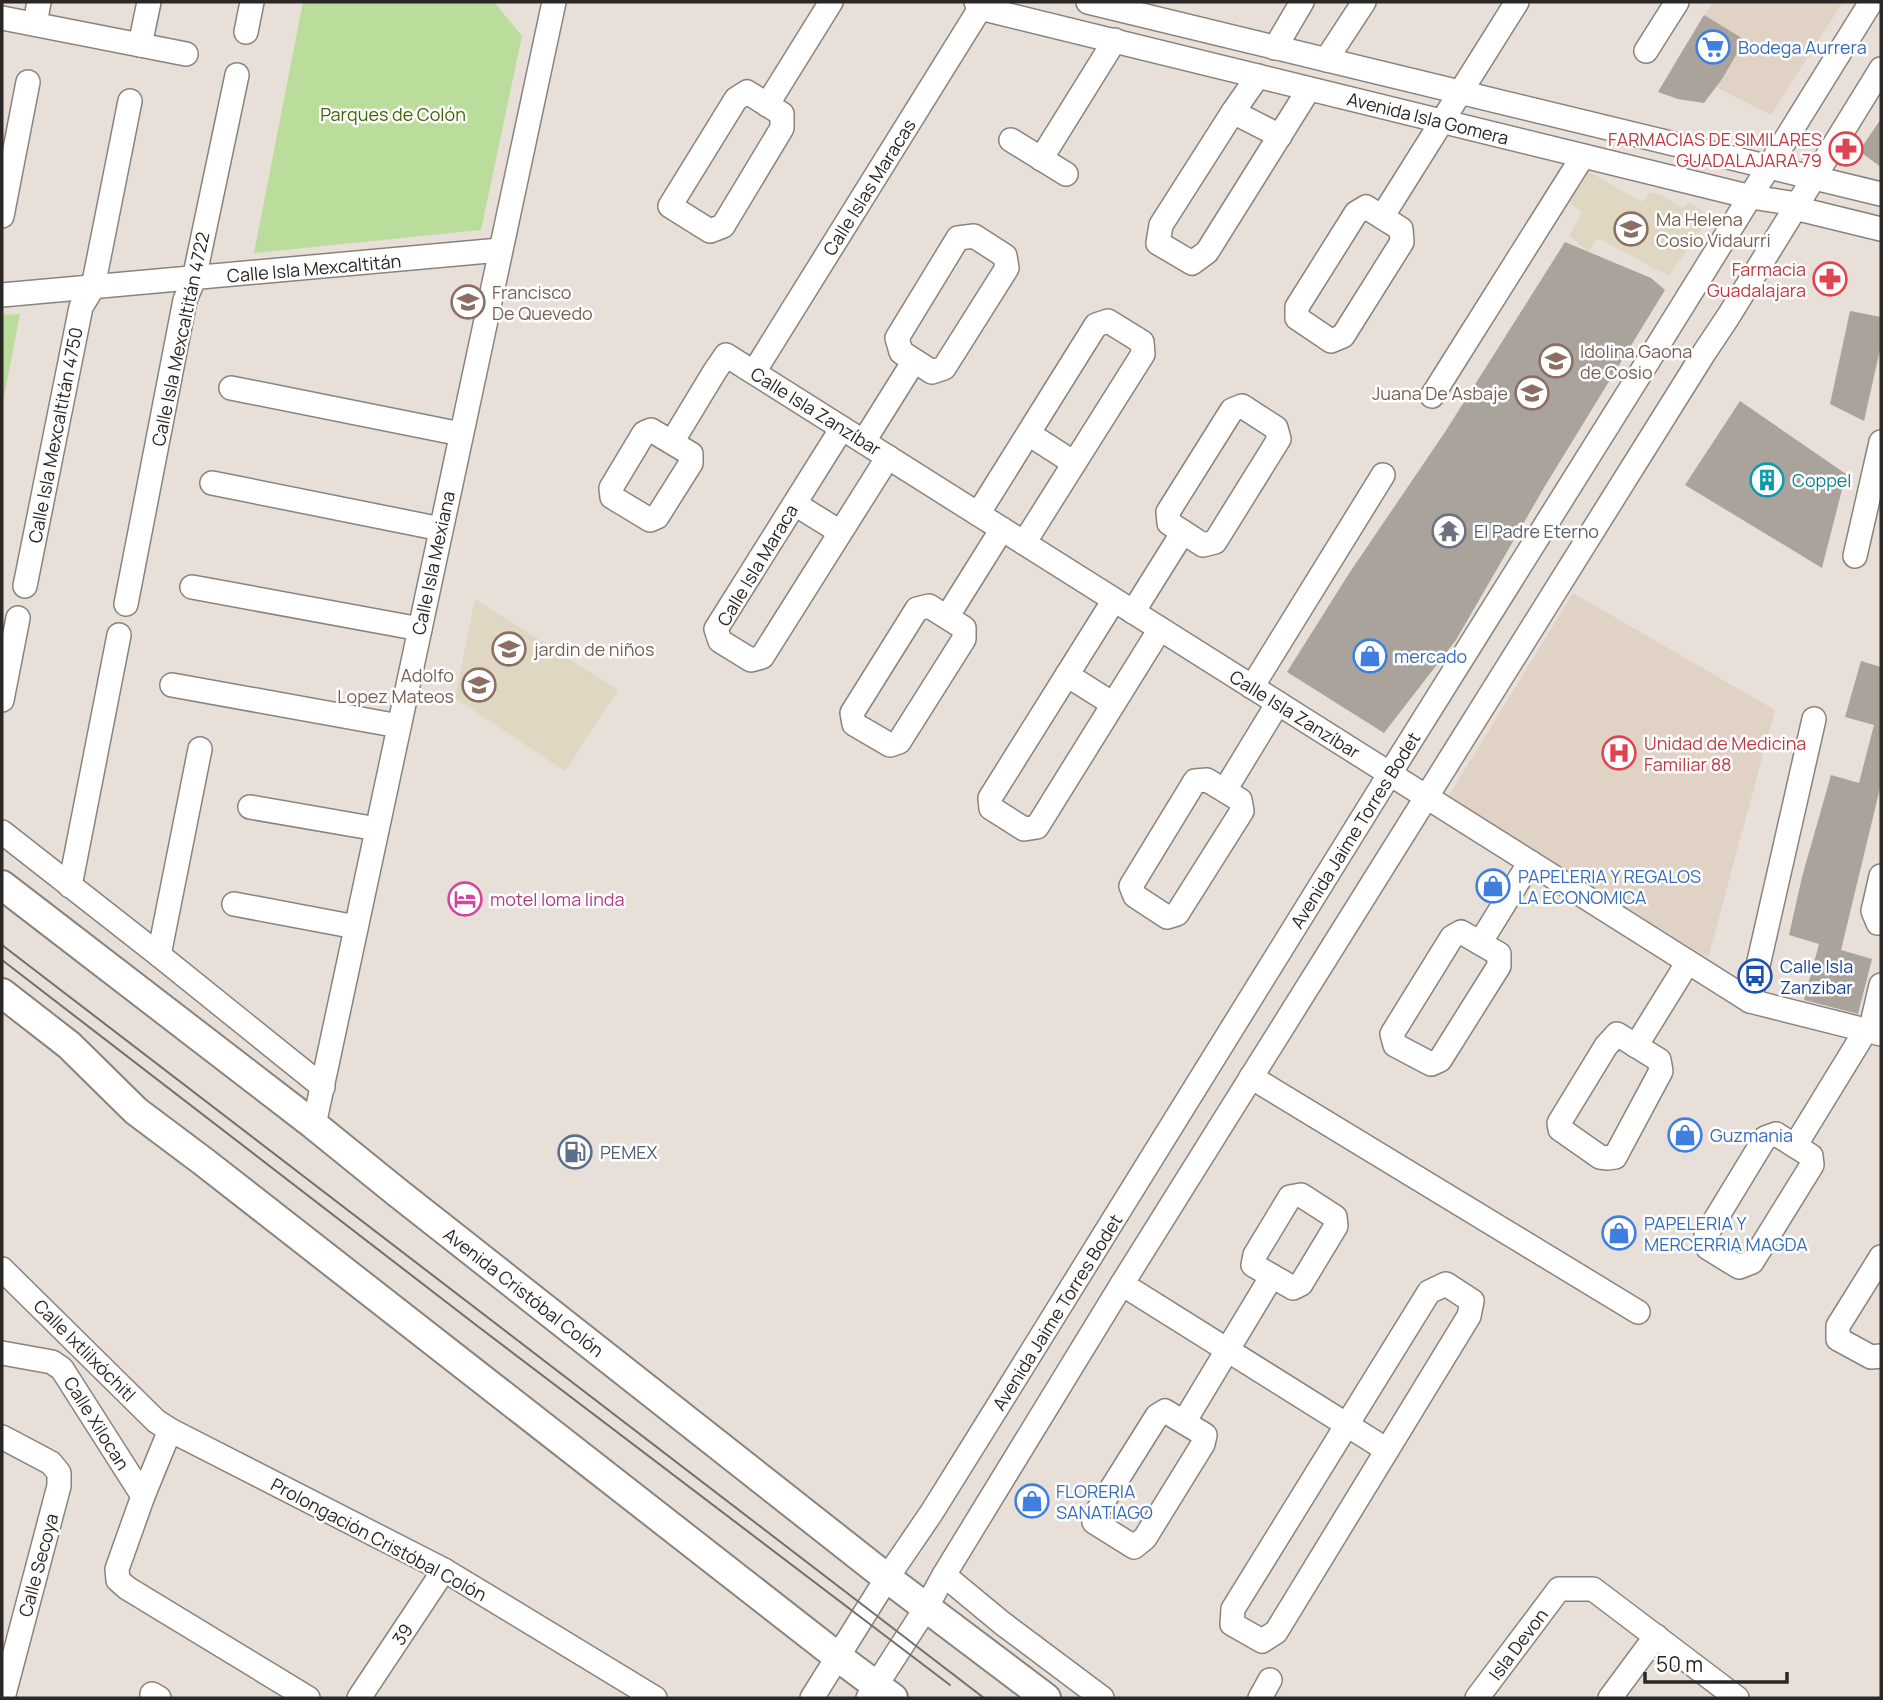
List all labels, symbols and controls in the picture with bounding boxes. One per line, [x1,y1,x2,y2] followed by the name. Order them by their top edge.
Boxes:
[1694,28,1732,66] supermarket icon: Bodega Aurrera
[1738,35,1867,59] place label: Bodega Aurrera
[1345,86,1511,150] street label: Avenida Isla Gomera
[320,102,466,126] park label: Parques de Colón
[817,114,921,260] street label: Calle Islas Maracas
[1608,127,1822,172] place label: FARMACIAS DE SIMILARES GUADALAJARA 79
[1827,130,1865,168] pharmacy icon: FARMACIAS DE SIMILARES GUADALAJARA 79
[1656,207,1771,252] place label: Ma Helena Cosio Vidaurri
[1612,210,1650,248] school or university icon: Ma Helena Cosio Vidaurri
[146,230,214,448] street label: Calle Isla Mexcaltitán 4722
[226,248,402,288] street label: Calle Isla Mexcaltitán
[1707,257,1806,302] place label: Farmacia Guadalajara
[1811,260,1849,298] pharmacy icon: Farmacia Guadalajara
[492,280,593,325] place label: Francisco De Quevedo
[449,283,487,321] school or university icon: Francisco De Quevedo
[22,325,88,545] street label: Calle Isla Mexcaltitán 4750
[1580,339,1692,384] place label: Idolina Gaona de Cosio
[1537,342,1575,380] school or university icon: Idolina Gaona de Cosio
[746,361,886,461] street label: Calle Isla Zanzíbar
[1513,374,1551,412] school or university icon: Juana De Asbaje
[1372,381,1508,405] place label: Juana De Asbaje
[1748,461,1786,499] building icon: Coppel
[1792,468,1852,492] place label: Coppel
[406,489,460,637] street label: Calle Isla Mexiana
[711,500,803,630] street label: Calle Isla Maraca
[1430,512,1468,550] temple icon: El Padre Eterno
[1474,519,1599,543] place label: El Padre Eterno
[490,630,528,668] school or university icon: jardin de niños
[533,637,654,661] place label: jardin de niños
[1351,637,1389,675] shop icon: mercado
[1394,644,1467,668] place label: mercado
[337,663,454,708] place label: Adolfo Lopez Mateos
[1225,664,1365,764] street label: Calle Isla Zanzíbar
[460,666,498,704] school or university icon: Adolfo Lopez Mateos
[1285,727,1425,933] street label: Avenida Jaime Torres Bodet
[1644,731,1806,776] place label: Unidad de Medicina Familiar 88
[1600,734,1638,772] hospital icon: Unidad de Medicina Familiar 88
[1518,864,1701,909] place label: PAPELERIA Y REGALOS LA ECONOMICA
[1474,867,1512,905] shop icon: PAPELERIA Y REGALOS LA ECONOMICA
[446,880,484,918] hotel icon: motel loma linda
[490,887,624,911] place label: motel loma linda
[1780,954,1853,999] place label: Calle Isla Zanzibar
[1736,957,1774,995] bus stop icon: Calle Isla Zanzibar
[1666,1116,1704,1154] shop icon: Guzmania
[1710,1123,1793,1147] place label: Guzmania
[556,1133,594,1171] fuel station icon: PEMEX
[600,1140,658,1164] place label: PEMEX
[987,1209,1127,1415] street label: Avenida Jaime Torres Bodet
[1644,1211,1808,1256] place label: PAPELERIA Y MERCERRIA MAGDA
[1600,1214,1638,1252] shop icon: PAPELERIA Y MERCERRIA MAGDA
[439,1222,609,1362] street label: Avenida Cristóbal Colón
[29,1294,141,1406] street label: Calle Ixtlilxóchitl
[59,1372,135,1474] street label: Calle Xilocan
[267,1472,491,1606] street label: Prolongación Cristóbal Colón
[1056,1479,1153,1524] place label: FLORERIA SANATIAGO
[1013,1482,1051,1520] shop icon: FLORERIA SANATIAGO
[13,1511,63,1619] street label: Calle Secoya
[1483,1603,1553,1685] street label: Isla Devon
[386,1619,418,1649] street label: 39
[1645,1640,1787,1684] scale bar
[1656,1650,1703,1678] text: 50 m

